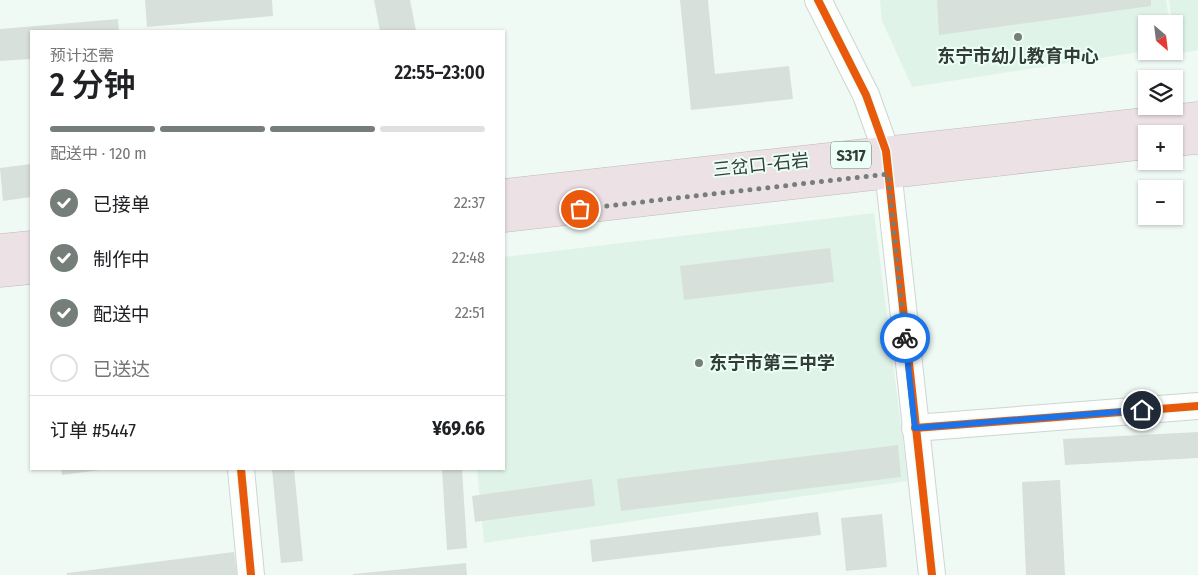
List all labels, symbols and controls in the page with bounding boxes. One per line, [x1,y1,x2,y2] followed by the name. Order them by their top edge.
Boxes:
[1138,15,1182,60] north arrow
[1138,15,1183,225] map controls
[1012,31,1024,43] marker: 东宁市幼儿教育中心
[937,45,1099,67] place label: 东宁市幼儿教育中心
[50,46,114,65] text: 预计还需
[394,61,485,84] text: 22:55–23:00
[50,66,136,104] text: 2 分钟
[1138,70,1183,115] button: layers
[1138,125,1183,170] button: +
[831,142,871,168] road number: S317
[50,144,147,163] text: 配送中 · 120 m
[712,149,810,181] street label: 三岔口-石岩
[1138,180,1183,225] button: −
[559,188,601,230] pin
[50,189,78,217] icon: check
[93,193,150,216] text: 已接单
[454,193,485,212] text: 22:37
[566,195,594,223] icon: bag
[50,244,78,272] icon: check
[93,248,150,271] text: 制作中
[452,248,485,267] text: 22:48
[50,299,78,327] icon: check
[93,303,150,326] text: 配送中
[455,303,485,322] text: 22:51
[880,313,930,363] courier
[891,324,919,352] icon: bike
[709,352,835,374] place label: 东宁市第三中学
[693,357,705,369] marker: 东宁市第三中学
[93,358,150,381] text: 已送达
[1121,389,1163,431] pin
[1128,396,1156,424] icon: home
[432,417,485,440] text: ¥69.66
[50,419,136,442] text: 订单 #5447

